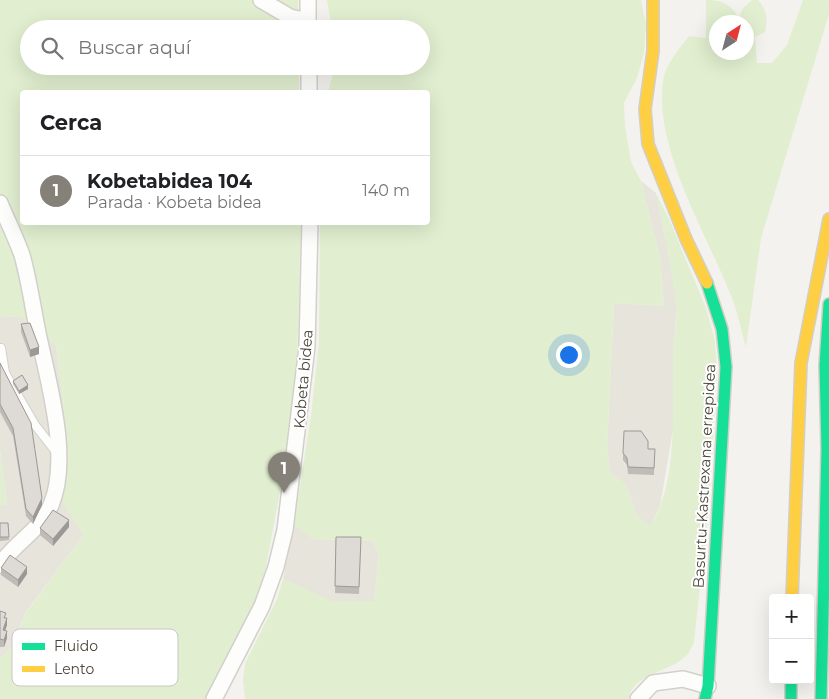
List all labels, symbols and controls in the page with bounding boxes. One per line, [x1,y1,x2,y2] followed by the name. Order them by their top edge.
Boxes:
[709,15,754,60] north arrow
[20,20,430,75] search box
[38,34,66,62] icon: search
[78,36,191,59] text: Buscar aquí
[40,110,102,135] text: Cerca
[87,170,252,193] text: Kobetabidea 104
[53,181,59,200] text: 1
[362,181,410,200] text: 140 m
[87,193,262,212] text: Parada · Kobeta bidea
[289,329,317,429] street label: Kobeta bidea
[556,342,582,368] your location
[689,363,719,589] street label: Basurtu-Kastrexana errepidea
[268,452,300,493] pin: 1
[769,594,814,684] map controls
[769,594,814,639] button: +
[12,629,178,686] legend
[54,637,98,655] text: Fluido
[769,639,814,684] button: −
[54,660,94,678] text: Lento

